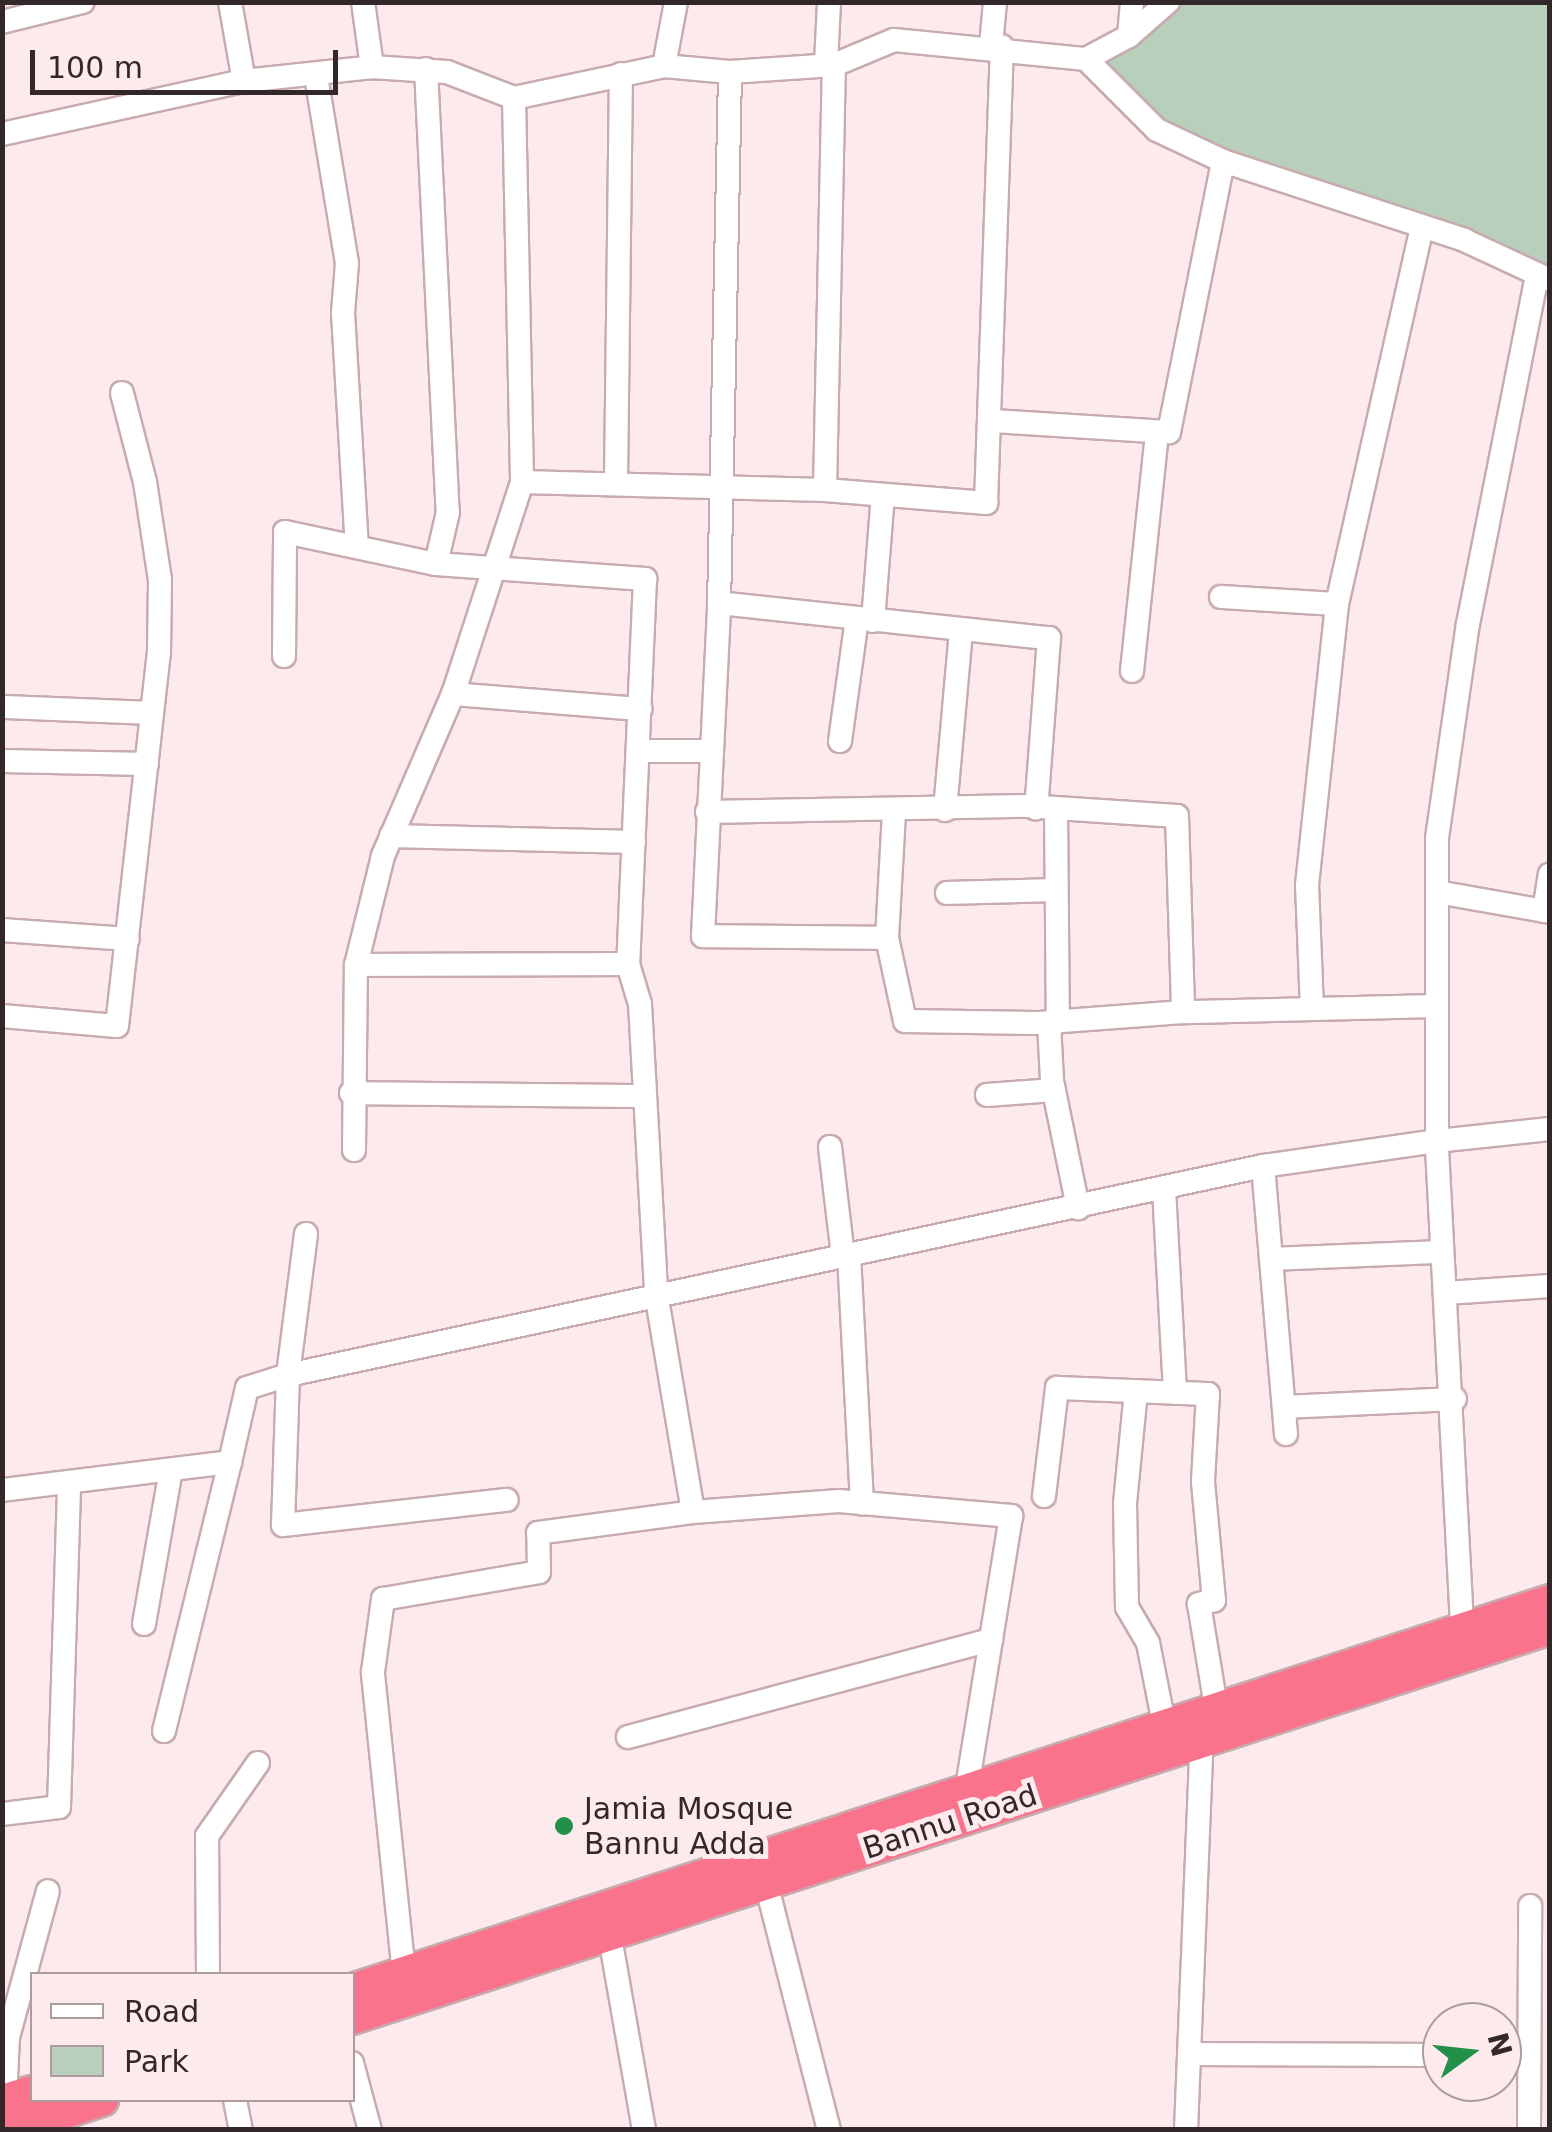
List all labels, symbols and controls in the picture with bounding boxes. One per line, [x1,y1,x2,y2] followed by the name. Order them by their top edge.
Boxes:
[35,30,342,92] scale bar
[47,50,143,85] text: 100 m
[858,1777,1042,1867] street label: Bannu Road
[584,1791,793,1862] place label: Jamia Mosque Bannu Adda
[553,1815,575,1837] marker: Jamia Mosque Bannu Adda
[30,1972,355,2102] legend
[124,1994,199,2029] text: Road
[1422,2002,1522,2102] north arrow
[1481,2029,1518,2060] text: N
[124,2044,189,2079] text: Park

